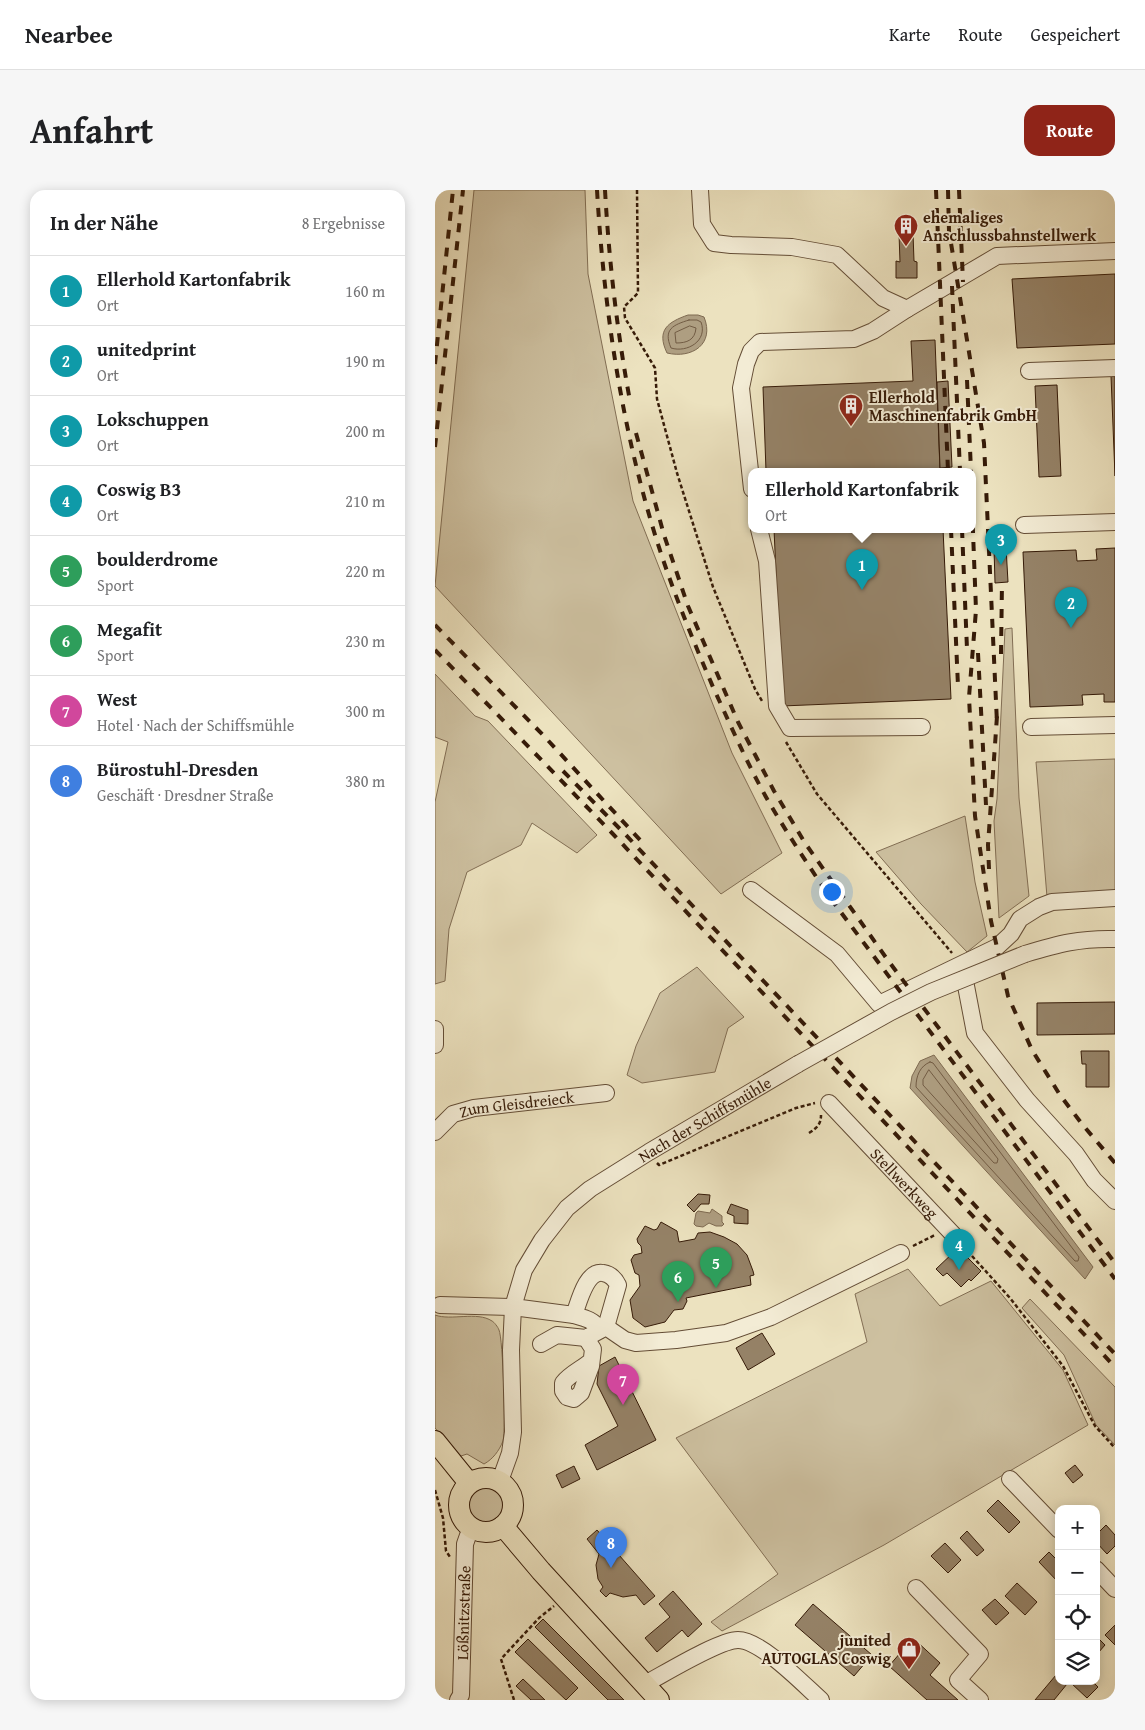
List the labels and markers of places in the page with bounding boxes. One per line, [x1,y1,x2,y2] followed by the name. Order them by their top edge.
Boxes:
[923,205,1097,247] place label: ehemaliges Anschlussbahnstellwerk
[893,213,919,247] building icon: ehemaliges Anschlussbahnstellwerk
[869,385,1037,427] place label: Ellerhold Maschinenfabrik GmbH
[838,393,864,427] building icon: Ellerhold Maschinenfabrik GmbH
[985,524,1017,565] pin: 3
[846,549,878,590] pin: 1
[1055,587,1087,628] pin: 2
[943,1229,975,1270] pin: 4
[700,1247,732,1288] pin: 5
[662,1261,694,1302] pin: 6
[607,1364,639,1405] pin: 7
[595,1527,627,1568] pin: 8
[762,1628,892,1670] place label: junited AUTOGLAS Coswig
[896,1636,922,1670] shop icon: junited AUTOGLAS Coswig

